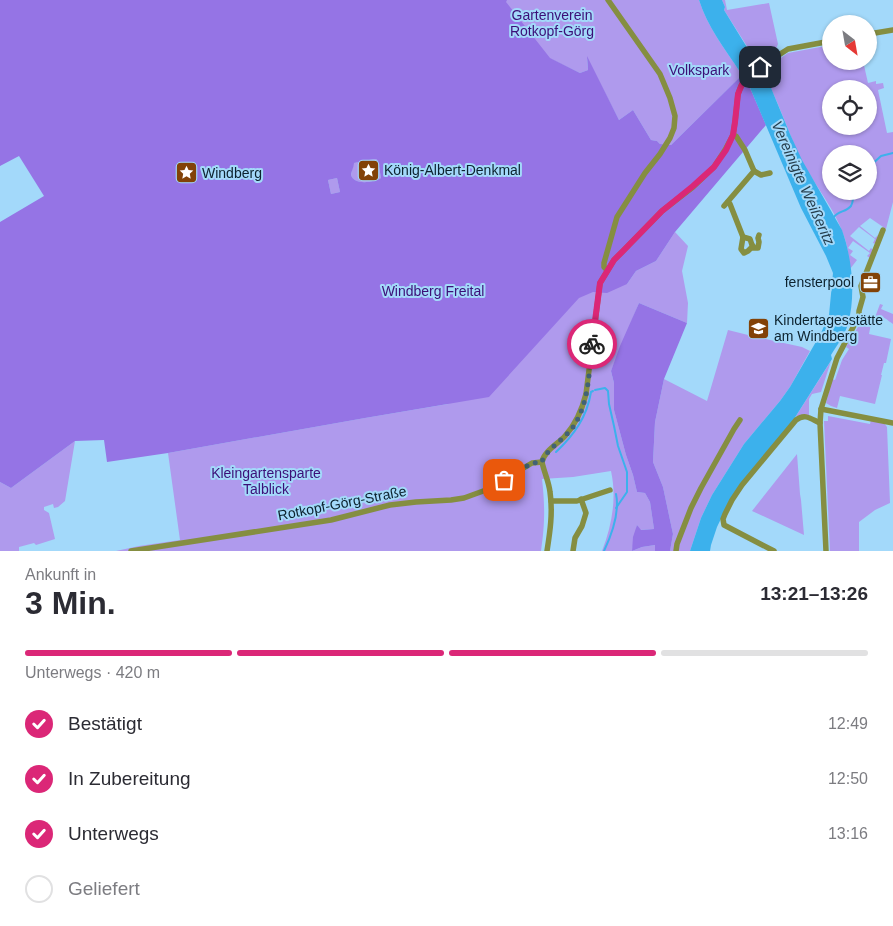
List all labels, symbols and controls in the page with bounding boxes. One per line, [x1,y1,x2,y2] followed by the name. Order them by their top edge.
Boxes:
[510,7,594,39] park label: Gartenverein Rotkopf-Görg
[822,15,878,70] north arrow
[822,15,877,200] map controls
[739,46,781,88] pin
[746,53,774,81] icon: home
[669,62,730,78] park label: Volkspark
[822,80,877,135] button: locate
[768,118,839,248] water label: Vereinigte Weißeritz
[822,145,877,200] button: layers
[356,158,380,182] place icon: König-Albert-Denkmal
[174,161,198,185] place icon: Windberg
[384,162,521,178] place label: König-Albert-Denkmal
[202,165,262,181] place label: Windberg
[858,270,882,294] office icon: fensterpool
[785,274,854,290] place label: fensterpool
[382,283,484,299] park label: Windberg Freital
[774,312,883,344] place label: Kindertagesstätte am Windberg
[746,316,770,340] school or university icon: Kindertagesstätte am Windberg
[567,319,617,369] courier
[578,330,606,358] icon: bike
[483,459,525,501] pin
[211,465,321,497] park label: Kleingartensparte Talblick
[490,466,518,494] icon: bag
[276,483,408,523] street label: Rotkopf-Görg-Straße
[25,566,96,583] text: Ankunft in
[760,583,868,604] text: 13:21–13:26
[25,585,116,621] text: 3 Min.
[25,664,160,681] text: Unterwegs · 420 m
[25,710,53,738] icon: check
[68,713,142,734] text: Bestätigt
[828,715,868,732] text: 12:49
[25,765,53,793] icon: check
[68,768,191,789] text: In Zubereitung
[828,770,868,787] text: 12:50
[25,820,53,848] icon: check
[68,823,159,844] text: Unterwegs
[828,825,868,842] text: 13:16
[68,878,140,899] text: Geliefert

